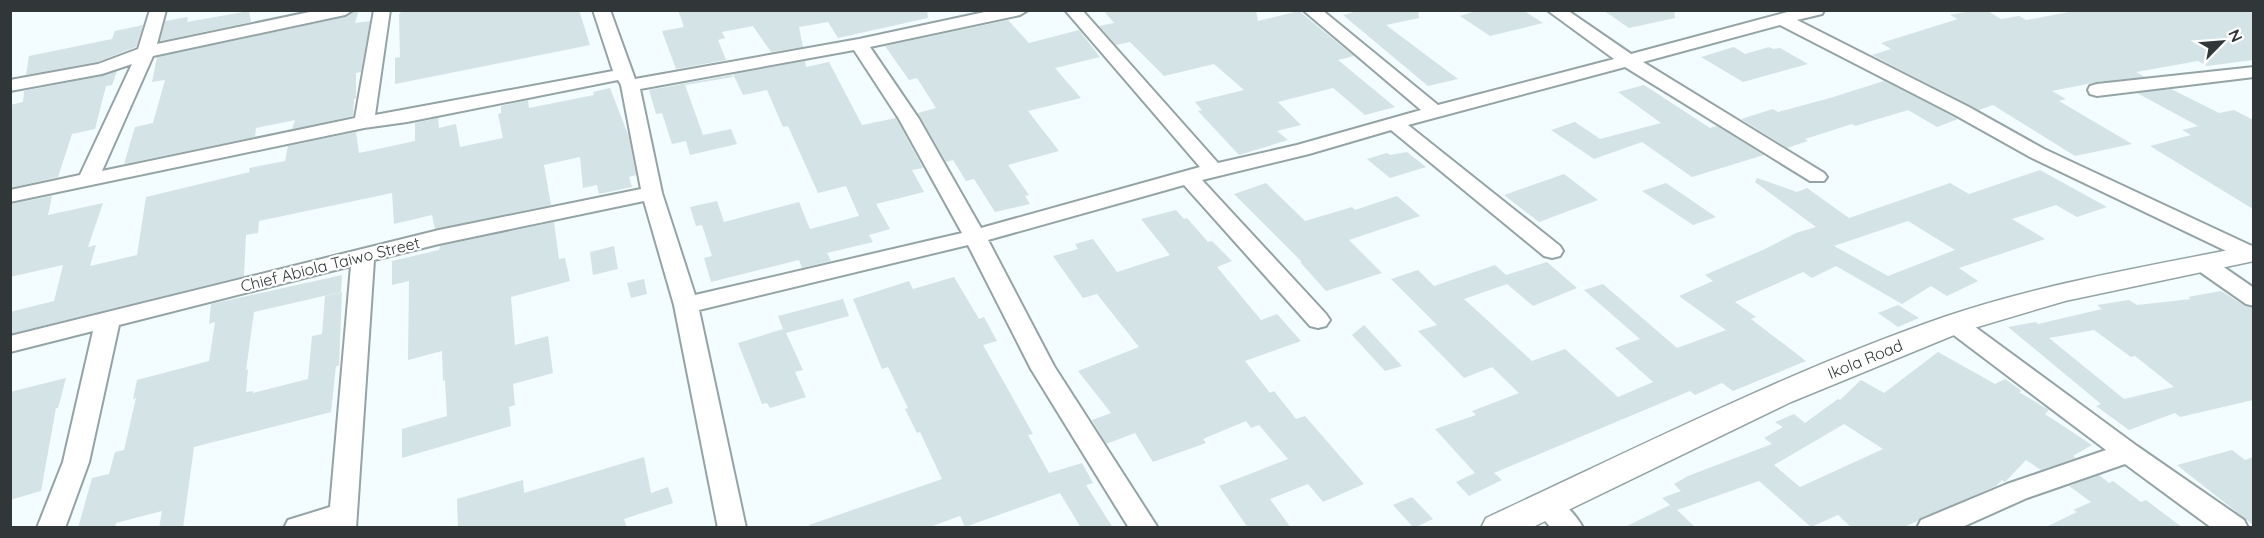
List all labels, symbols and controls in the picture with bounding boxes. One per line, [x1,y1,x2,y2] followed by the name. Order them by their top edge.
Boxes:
[2192,12,2252,72] north arrow
[2224,26,2247,45] text: N
[238,232,422,296] street label: Chief Abiola Taiwo Street
[1824,335,1906,383] street label: Ikola Road

